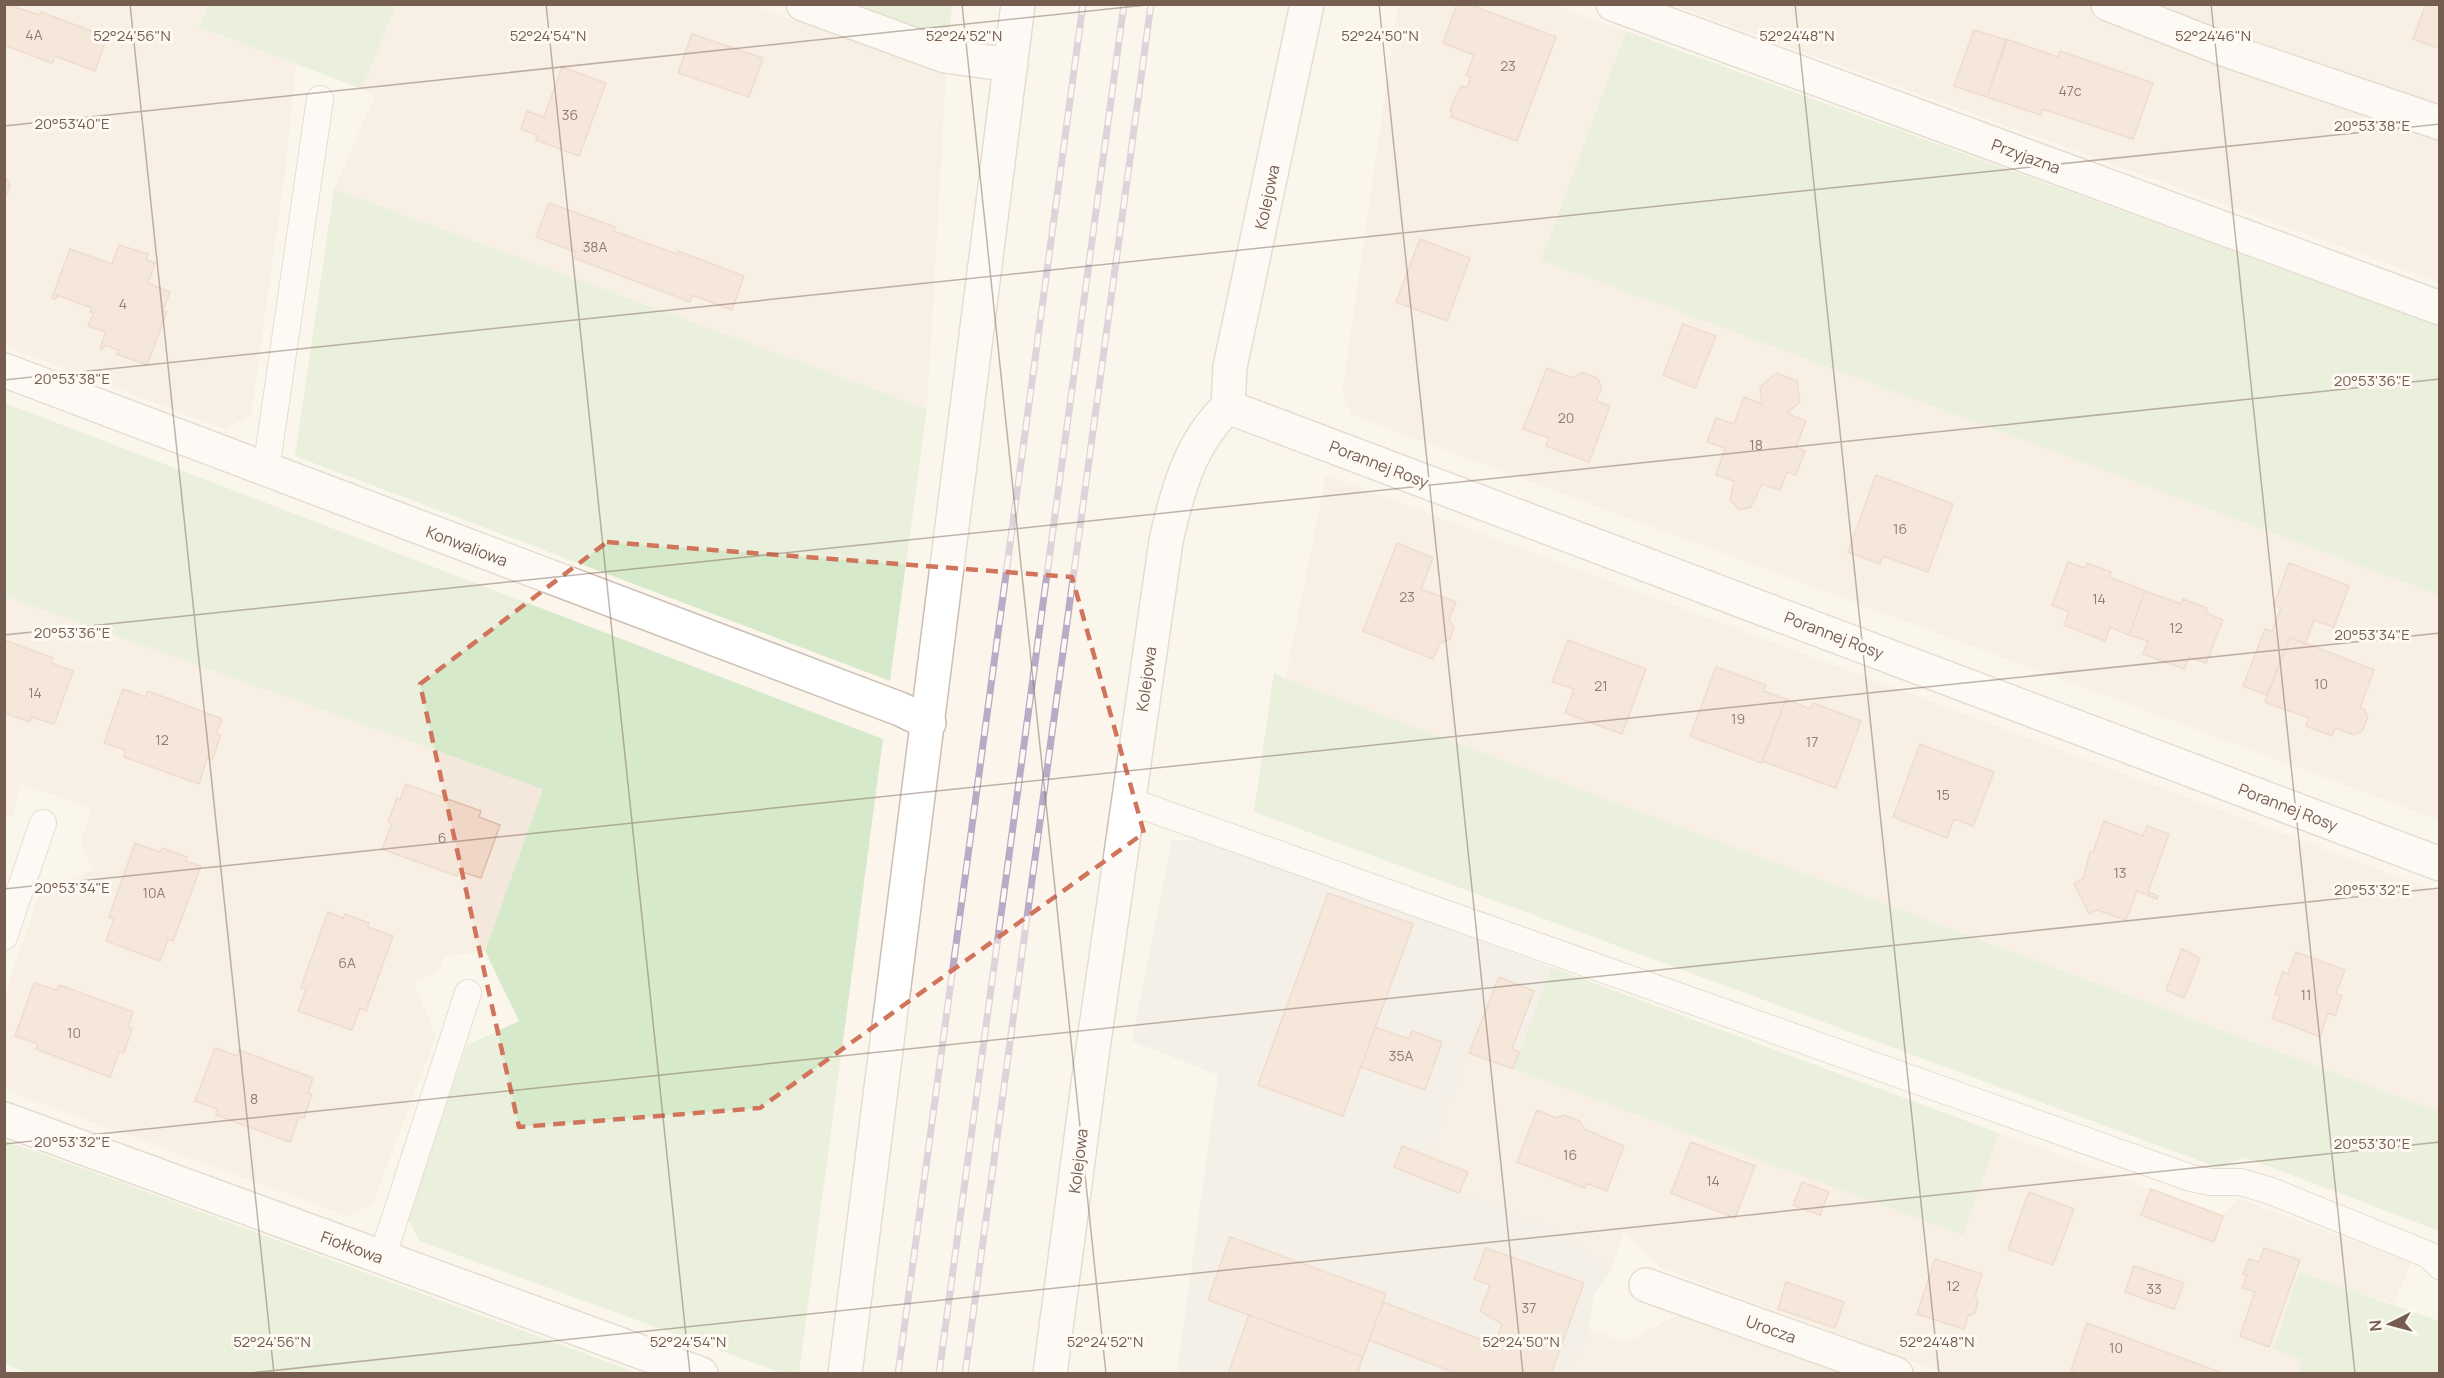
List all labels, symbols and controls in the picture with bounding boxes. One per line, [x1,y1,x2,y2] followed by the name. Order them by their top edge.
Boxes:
[25,25,43,44] house number: 4A
[93,25,171,46] text: 52°24'56"N
[510,25,586,46] text: 52°24'54"N
[926,25,1002,46] text: 52°24'52"N
[1341,25,1419,46] text: 52°24'50"N
[1759,25,1835,46] text: 52°24'48"N
[2175,25,2251,46] text: 52°24'46"N
[1500,56,1516,75] house number: 23
[2058,81,2082,100] house number: 47c
[562,105,578,124] house number: 36
[34,113,110,134] text: 20°53'40"E
[2334,115,2410,136] text: 20°53'38"E
[1988,133,2064,179] street label: Przyjazna
[1249,163,1285,231] street label: Kolejowa
[583,237,607,256] house number: 38A
[119,294,127,313] house number: 4
[34,368,110,389] text: 20°53'38"E
[2334,370,2410,391] text: 20°53'36"E
[1558,408,1574,427] house number: 20
[1326,435,1432,493] street label: Porannej Rosy
[1749,435,1763,454] house number: 18
[1893,519,1907,538] house number: 16
[423,520,511,572] street label: Konwaliowa
[1399,587,1415,606] house number: 23
[2092,589,2106,608] house number: 14
[1781,606,1887,664] street label: Porannej Rosy
[2169,618,2183,637] house number: 12
[34,622,110,643] text: 20°53'36"E
[2334,624,2410,645] text: 20°53'34"E
[1131,645,1161,713] street label: Kolejowa
[2314,674,2328,693] house number: 10
[1594,676,1608,695] house number: 21
[28,683,42,702] house number: 14
[1731,709,1745,728] house number: 19
[155,730,169,749] house number: 12
[1806,732,1818,751] house number: 17
[2235,778,2341,836] street label: Porannej Rosy
[1936,785,1950,804] house number: 15
[438,828,446,847] house number: 6
[2113,863,2127,882] house number: 13
[34,877,110,898] text: 20°53'34"E
[2334,879,2410,900] text: 20°53'32"E
[143,883,166,902] house number: 10A
[338,953,356,972] house number: 6A
[2301,985,2311,1004] house number: 11
[67,1023,81,1042] house number: 10
[1389,1046,1413,1065] house number: 35A
[250,1089,258,1108] house number: 8
[1063,1127,1093,1195] street label: Kolejowa
[34,1131,110,1152] text: 20°53'32"E
[2334,1133,2410,1154] text: 20°53'30"E
[1563,1145,1577,1164] house number: 16
[1706,1171,1720,1190] house number: 14
[318,1226,386,1268] street label: Fiołkowa
[1946,1276,1960,1295] house number: 12
[2146,1279,2162,1298] house number: 33
[2360,1294,2420,1354] north arrow
[1522,1298,1536,1317] house number: 37
[1743,1310,1799,1348] street label: Urocza
[2364,1319,2387,1332] text: N
[233,1331,311,1352] text: 52°24'56"N
[650,1331,726,1352] text: 52°24'54"N
[1067,1331,1143,1352] text: 52°24'52"N
[1482,1331,1560,1352] text: 52°24'50"N
[1899,1331,1975,1352] text: 52°24'48"N
[2109,1338,2123,1357] house number: 10

